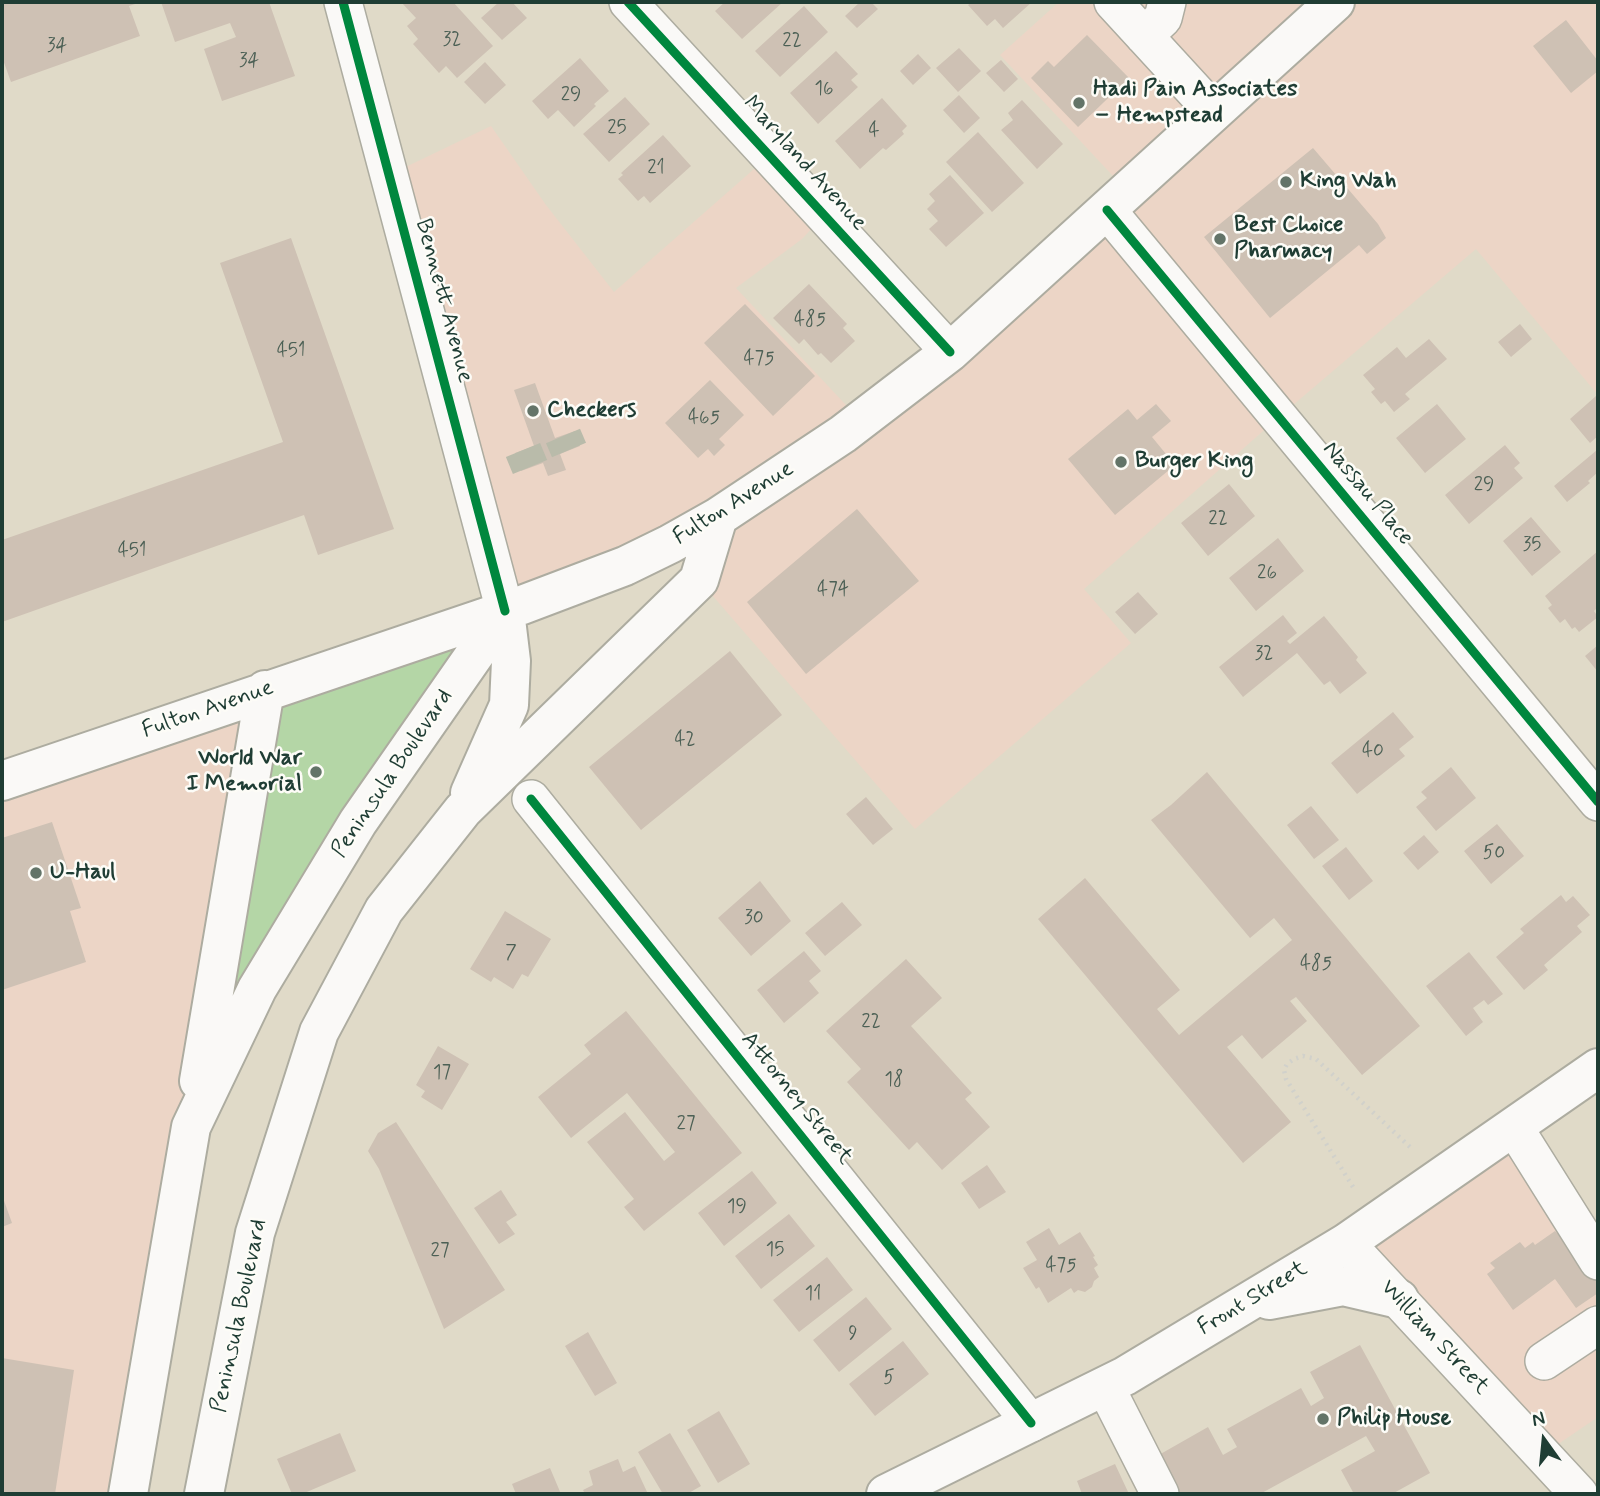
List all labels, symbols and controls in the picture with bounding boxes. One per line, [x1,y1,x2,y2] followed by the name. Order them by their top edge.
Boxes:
[443,30,461,52] house number: 32
[782,31,802,53] house number: 22
[47,36,67,58] house number: 34
[239,51,259,73] house number: 34
[1093,76,1297,130] place label: Hadi Pain Associates – Hempstead
[815,79,833,101] house number: 16
[561,85,581,107] house number: 29
[736,91,872,237] street label: Maryland Avenue
[1071,95,1087,111] marker: Hadi Pain Associates – Hempstead
[607,118,627,140] house number: 25
[868,121,880,143] house number: 4
[647,158,665,180] house number: 21
[1300,168,1396,196] place label: King Wah
[1278,174,1294,190] marker: King Wah
[1234,212,1343,266] place label: Best Choice Pharmacy
[408,216,478,386] street label: Bennett Avenue
[1212,231,1228,247] marker: Best Choice Pharmacy
[794,310,826,332] house number: 485
[277,341,305,363] house number: 451
[743,349,775,371] house number: 475
[547,397,636,425] place label: Checkers
[525,403,541,419] marker: Checkers
[688,408,720,430] house number: 465
[1316,436,1418,552] street label: Nassau Place
[1135,448,1253,476] place label: Burger King
[1113,454,1129,470] marker: Burger King
[669,456,799,552] street label: Fulton Avenue
[1474,475,1494,497] house number: 29
[1208,509,1228,531] house number: 22
[1523,535,1541,557] house number: 35
[118,541,146,563] house number: 451
[1257,563,1277,585] house number: 26
[817,580,849,602] house number: 474
[1255,644,1273,666] house number: 32
[139,675,277,745] street label: Fulton Avenue
[326,685,460,863] street label: Peninsula Boulevard
[674,730,696,752] house number: 42
[1362,741,1384,763] house number: 40
[186,745,302,799] place label: World War I Memorial
[308,764,324,780] marker: World War I Memorial
[1483,843,1505,865] house number: 50
[50,859,116,887] place label: U-Haul
[28,865,44,881] marker: U-Haul
[744,908,764,930] house number: 30
[505,943,517,965] house number: 7
[1300,954,1332,976] house number: 485
[861,1012,881,1034] house number: 22
[734,1027,858,1171] street label: Attorney Street
[433,1063,451,1085] house number: 17
[885,1070,903,1092] house number: 18
[677,1114,695,1136] house number: 27
[727,1197,747,1219] house number: 19
[206,1217,274,1415] street label: Peninsula Boulevard
[766,1240,784,1262] house number: 15
[431,1241,449,1263] house number: 27
[1045,1256,1077,1278] house number: 475
[1193,1256,1313,1342] street label: Front Street
[1374,1275,1494,1401] street label: William Street
[805,1284,821,1306] house number: 11
[848,1324,858,1346] house number: 9
[883,1368,895,1390] house number: 5
[1337,1405,1451,1433] place label: Philip House
[1509,1405,1579,1475] north arrow
[1529,1406,1548,1433] text: N
[1315,1411,1331,1427] marker: Philip House

